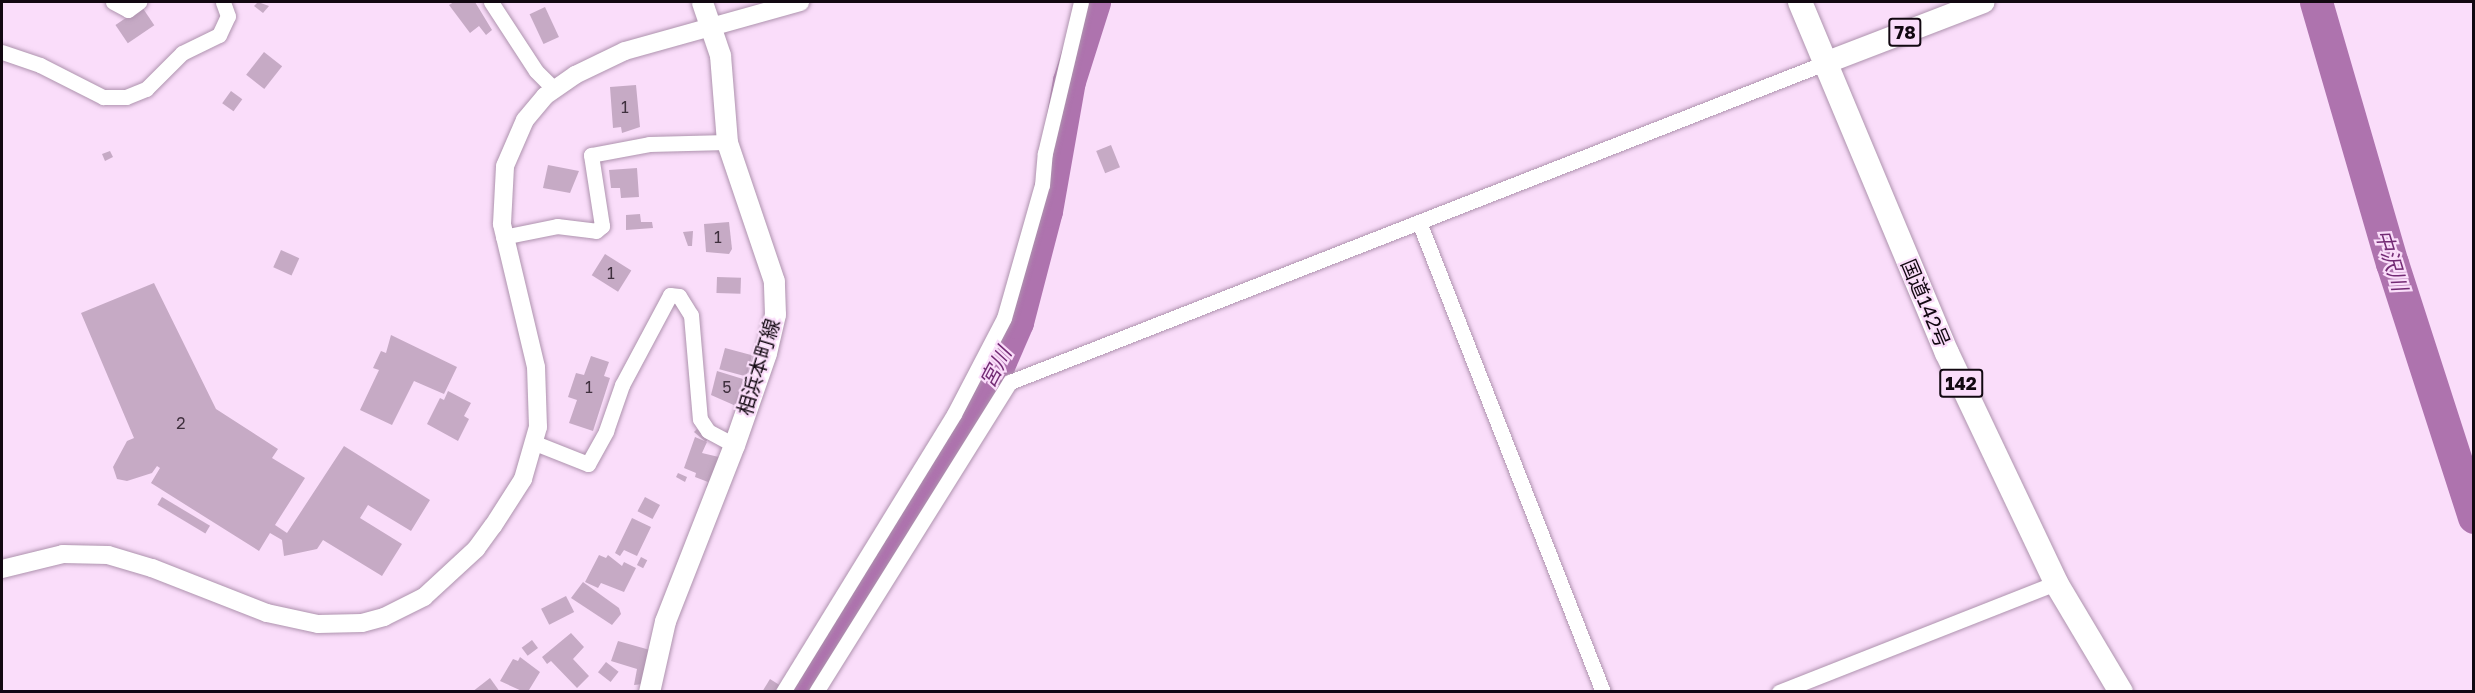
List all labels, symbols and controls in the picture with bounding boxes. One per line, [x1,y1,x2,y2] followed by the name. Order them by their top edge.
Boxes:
[1887,17,1923,47] road number: 78
[621,97,629,117] house number: 1
[2371,226,2413,294] water label: 中沢川
[714,227,722,247] house number: 1
[1897,255,1955,351] street label: 国道142号
[607,263,615,283] house number: 1
[732,316,784,418] street label: 相浜本町線
[974,343,1016,391] water label: 宮川
[1938,368,1984,398] road number: 142
[585,377,593,397] house number: 1
[722,377,732,397] house number: 5
[176,413,186,433] house number: 2

